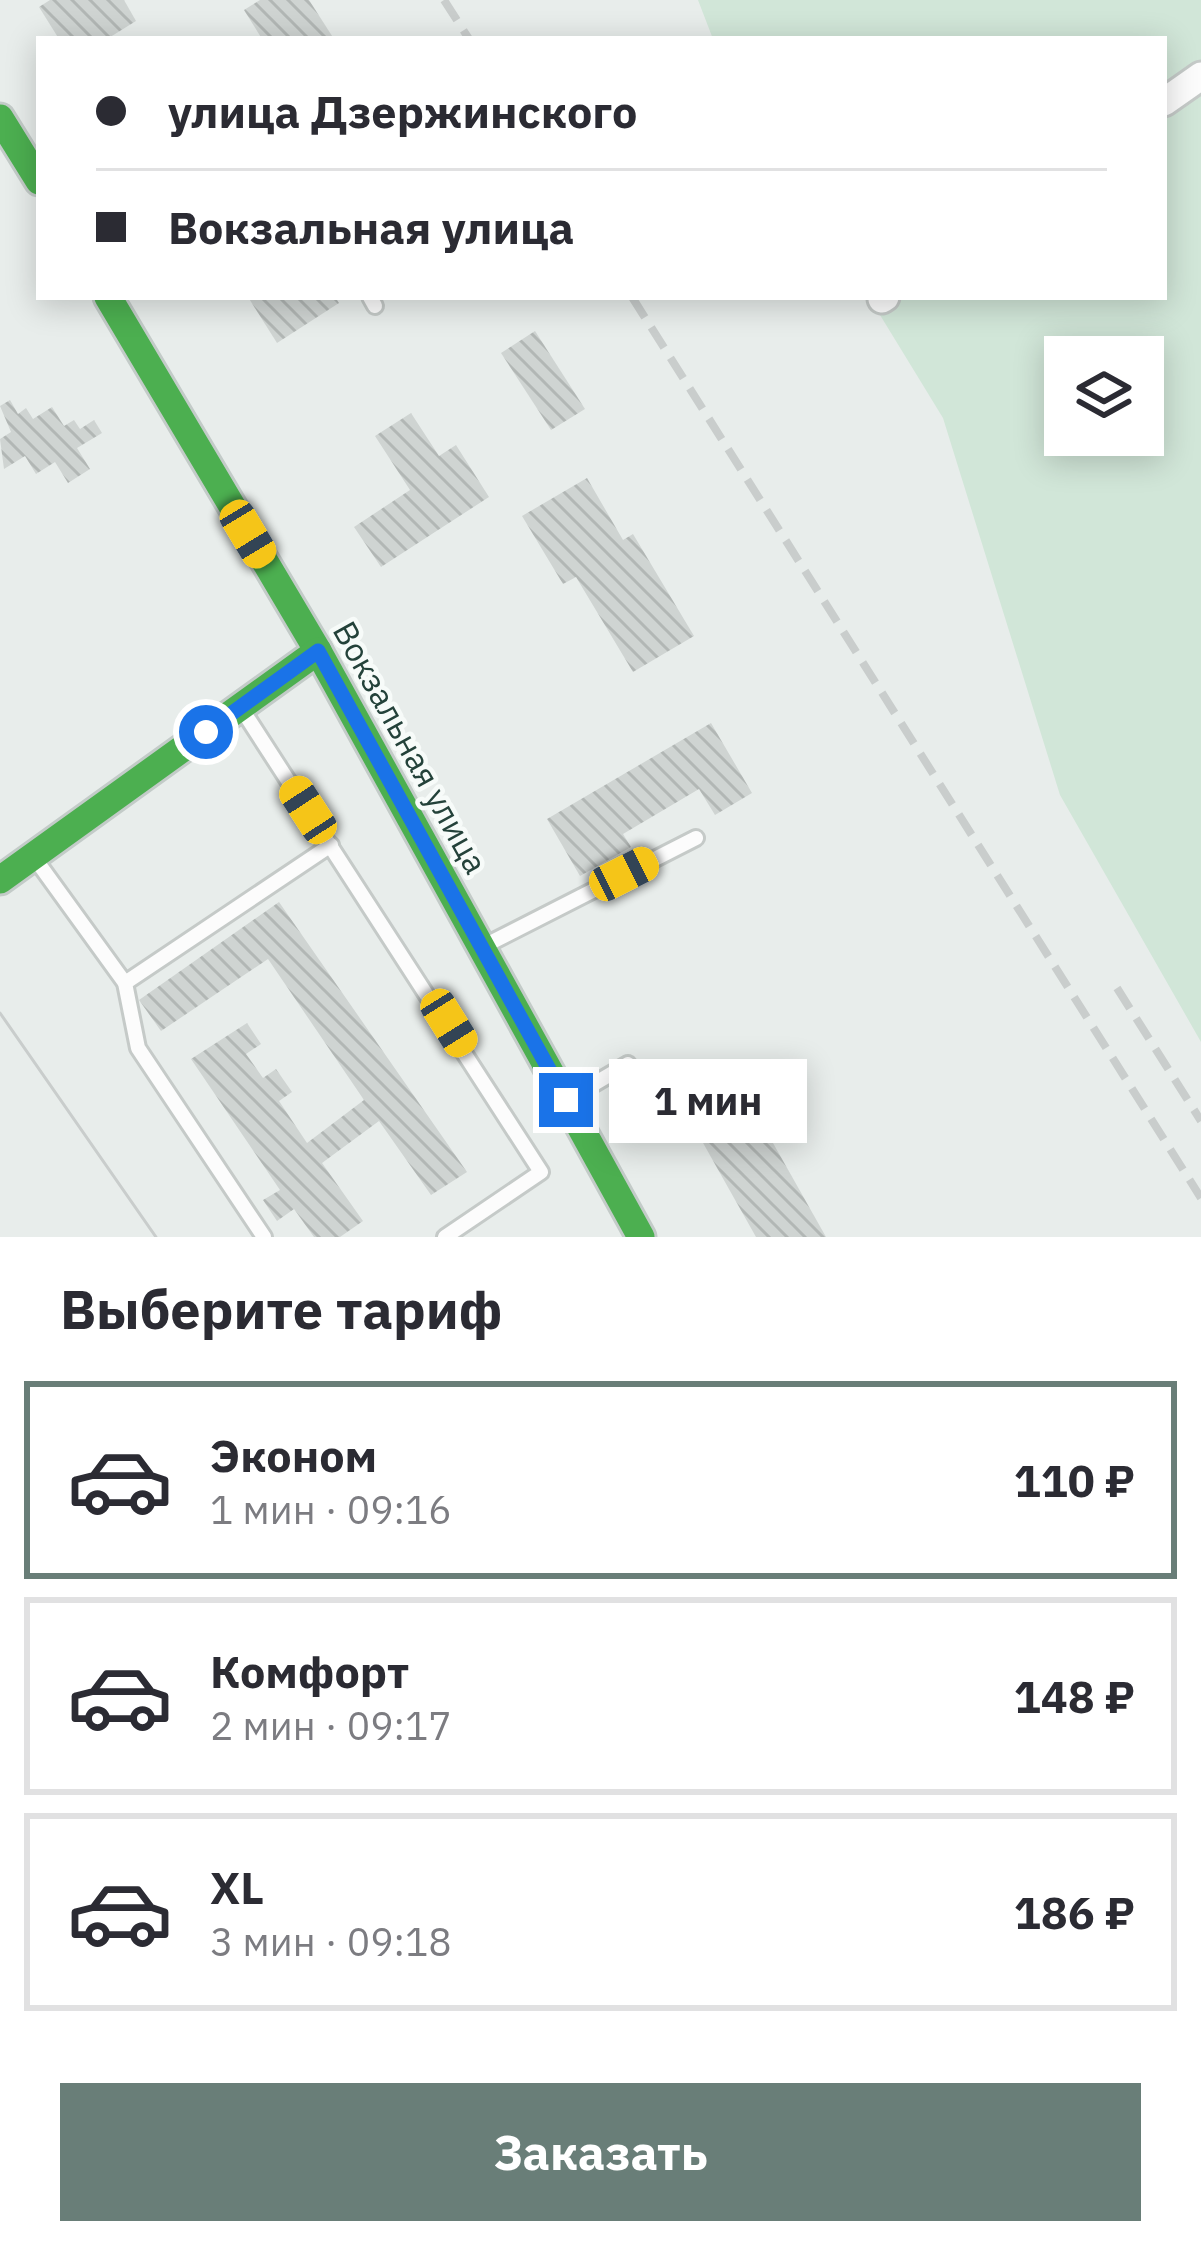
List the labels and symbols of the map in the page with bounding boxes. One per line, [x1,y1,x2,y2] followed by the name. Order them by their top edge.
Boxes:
[214,494,282,574] car
[324,613,498,881] street label: Вокзальная улица
[179,705,233,759] route start
[273,770,343,850] car
[584,842,664,906] car
[415,983,483,1063] car
[608,1058,806,1142] callout: 1 мин
[539,1073,593,1127] route end

